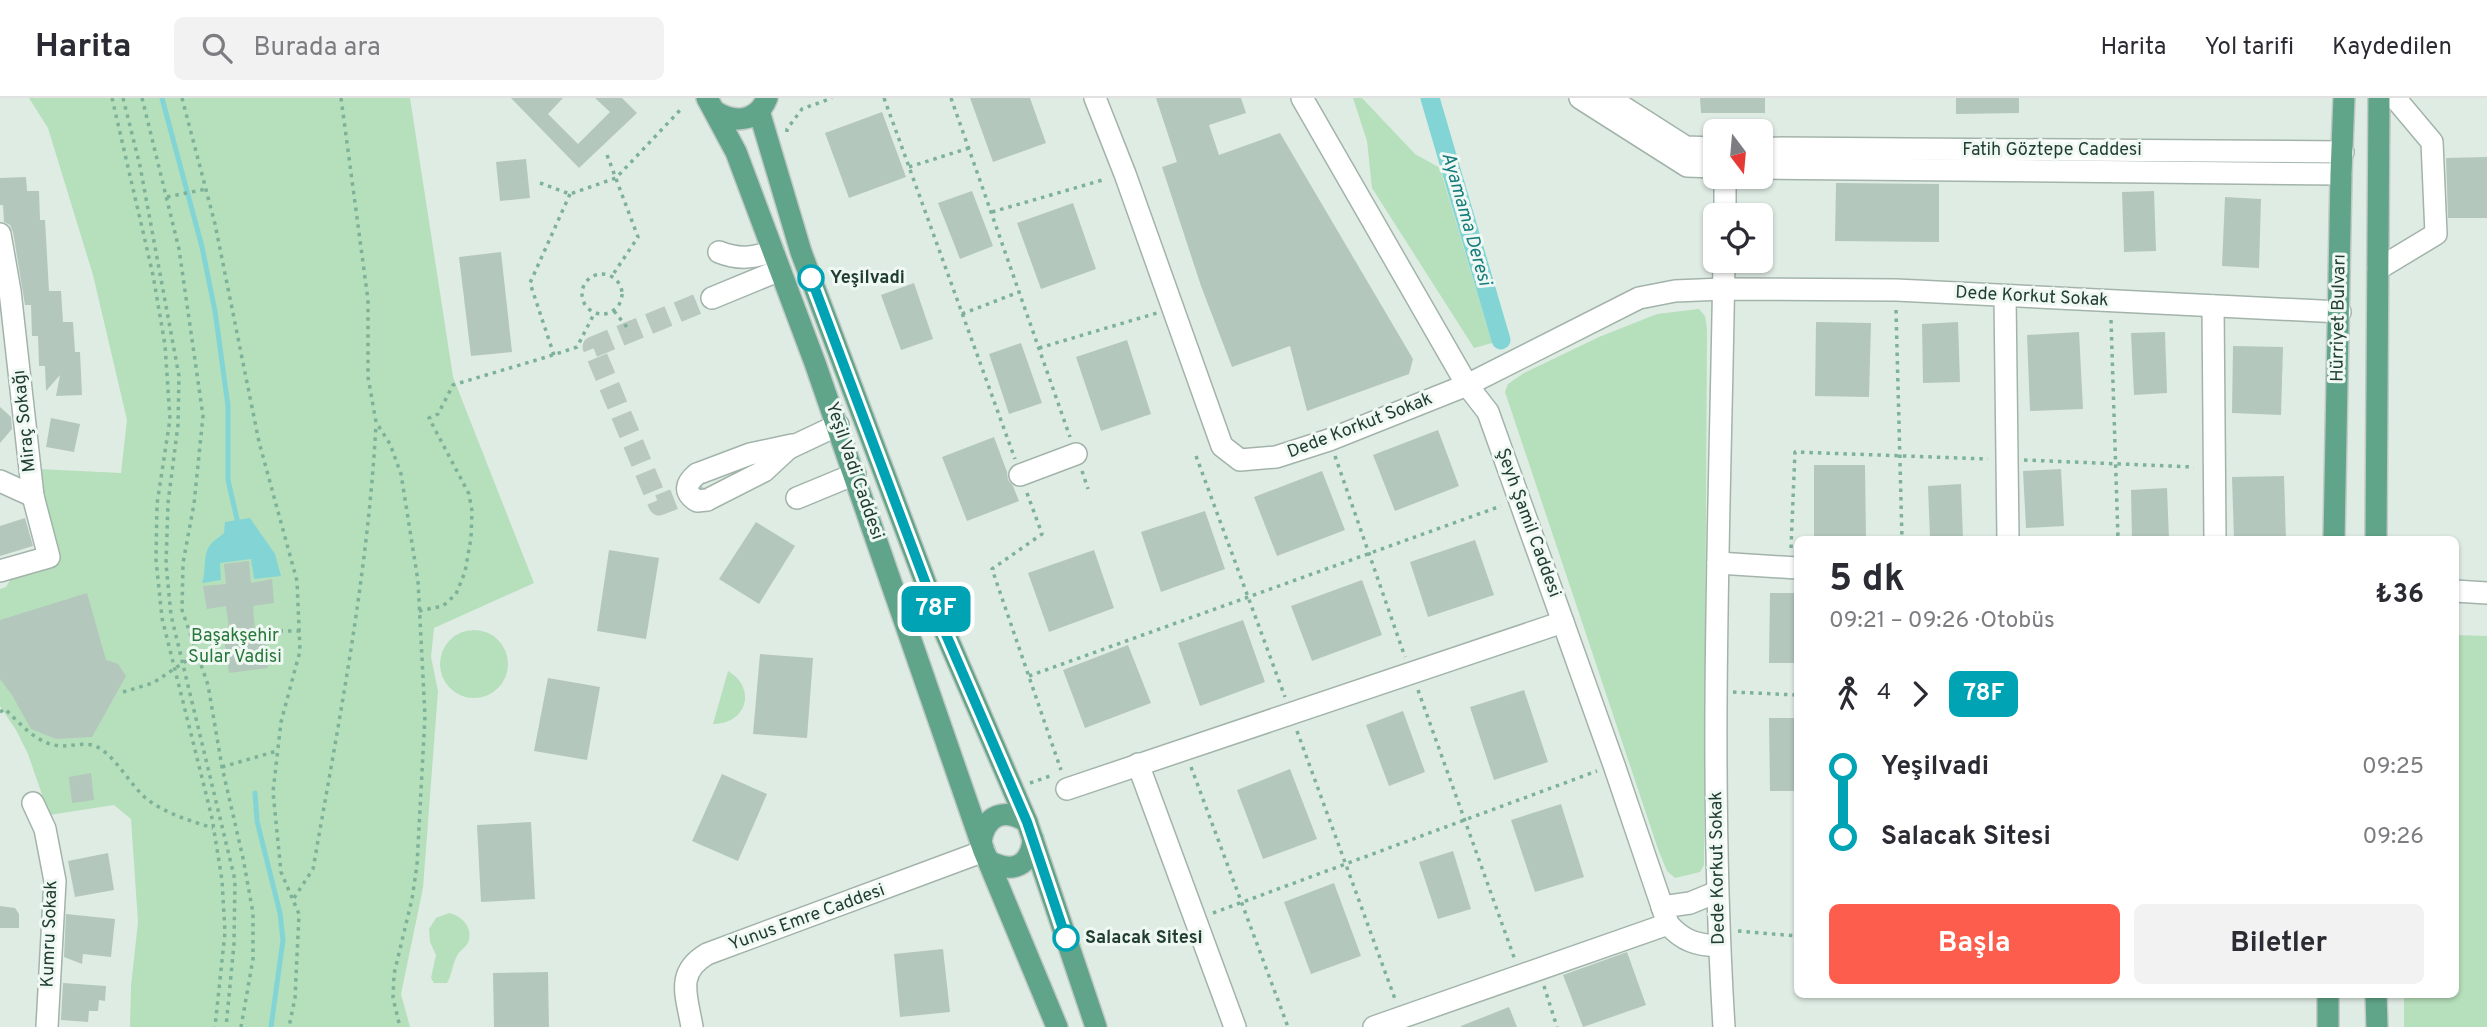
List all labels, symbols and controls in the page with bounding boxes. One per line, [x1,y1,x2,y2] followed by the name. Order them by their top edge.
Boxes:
[174,17,664,80] search box
[35,27,132,69] text: Harita
[198,29,236,67] icon: search
[254,32,381,65] text: Burada ara
[2101,33,2166,63] text: Harita
[2204,33,2294,63] text: Yol tarifi
[2332,33,2452,63] text: Kaydedilen
[1703,119,1773,189] north arrow
[1703,119,1773,273] map controls
[1962,139,2142,162] street label: Fatih Göztepe Caddesi
[1436,150,1497,290] water label: Ayamama Deresi
[1703,203,1773,273] button: locate
[2326,254,2352,382] street label: Hürriyet Bulvarı
[798,265,824,291] marker: Yeşilvadi
[830,267,905,290] place label: Yeşilvadi
[1955,281,2109,313] street label: Dede Korkut Sokak
[8,369,42,473] street label: Miraç Sokağı
[1284,388,1436,464] street label: Dede Korkut Sokak
[820,399,888,543] street label: Yeşil Vadi Caddesi
[1490,445,1566,601] street label: Şeyh Şamil Caddesi
[1829,556,1905,605] text: 5 dk
[2375,579,2424,612] text: ₺36
[896,586,976,632] line badge: 78F
[916,594,956,624] text: 78F
[1829,607,2055,636] text: 09:21 – 09:26 · Otobüs
[188,625,282,669] park label: Başakşehir Sular Vadisi
[1829,675,1867,713] icon: walk
[1901,675,1939,713] icon: forward
[1877,679,1891,708] text: 4
[1963,679,2004,709] text: 78F
[1881,751,1989,784] text: Yeşilvadi
[2362,753,2424,782] text: 09:25
[1705,791,1731,945] street label: Dede Korkut Sokak
[1881,821,2051,854] text: Salacak Sitesi
[2363,823,2424,852] text: 09:26
[726,879,888,957] street label: Yunus Emre Caddesi
[37,880,63,988] street label: Kumru Sokak
[1829,904,2120,984] button: Başla
[2134,904,2424,984] button: Biletler
[1053,925,1079,951] marker: Salacak Sitesi
[1085,927,1203,950] place label: Salacak Sitesi

